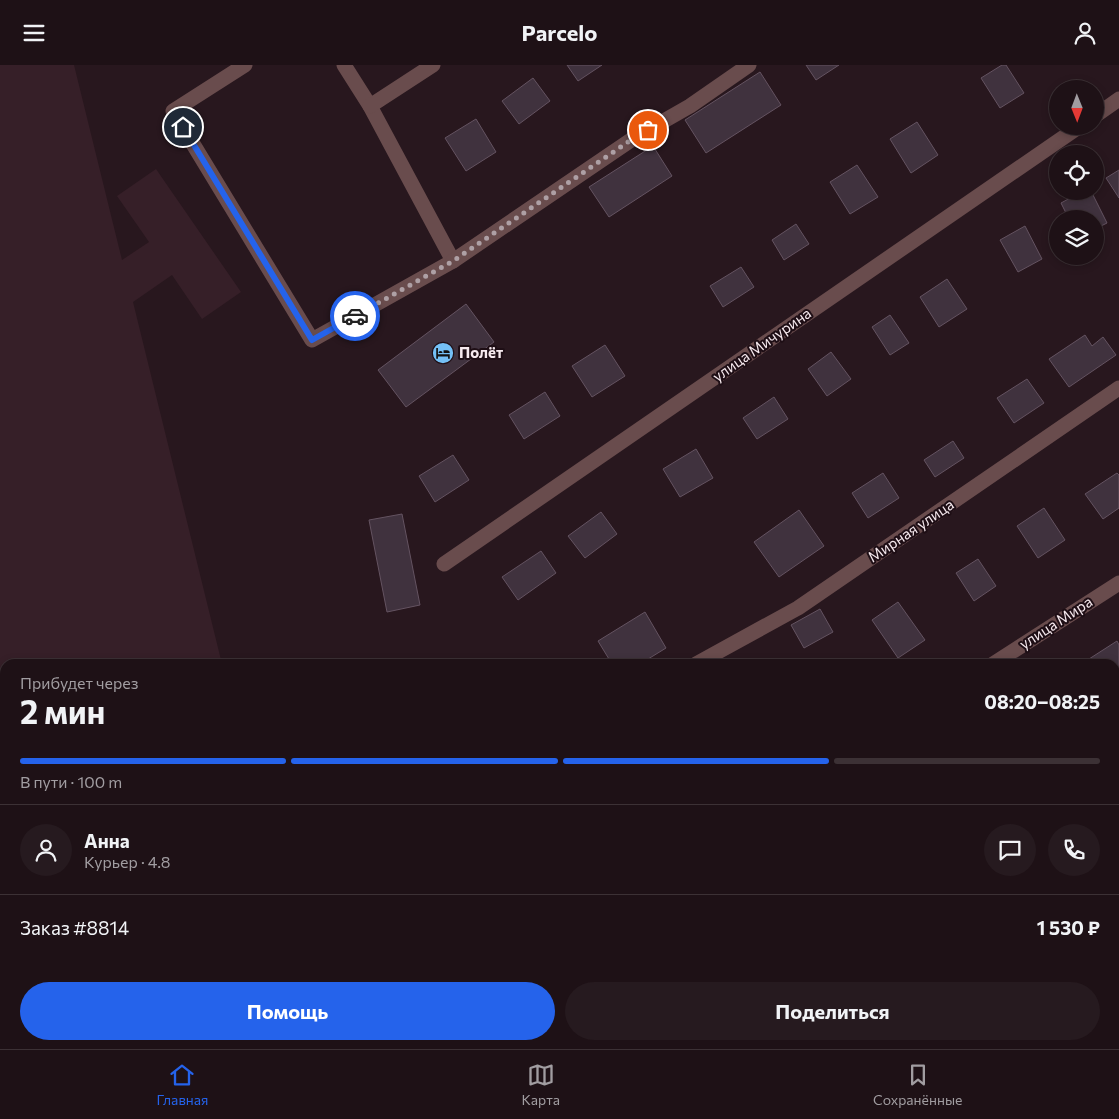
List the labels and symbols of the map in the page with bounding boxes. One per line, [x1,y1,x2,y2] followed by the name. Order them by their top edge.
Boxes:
[1049,80,1104,135] north arrow
[162,106,204,148] pin
[627,109,669,151] pin
[330,291,380,341] courier
[709,303,814,385] street label: улица Мичурина
[431,341,455,365] hotel icon: Полёт
[459,343,503,361] place label: Полёт
[864,495,957,566] street label: Мирная улица
[1016,592,1095,652] street label: улица Мира

